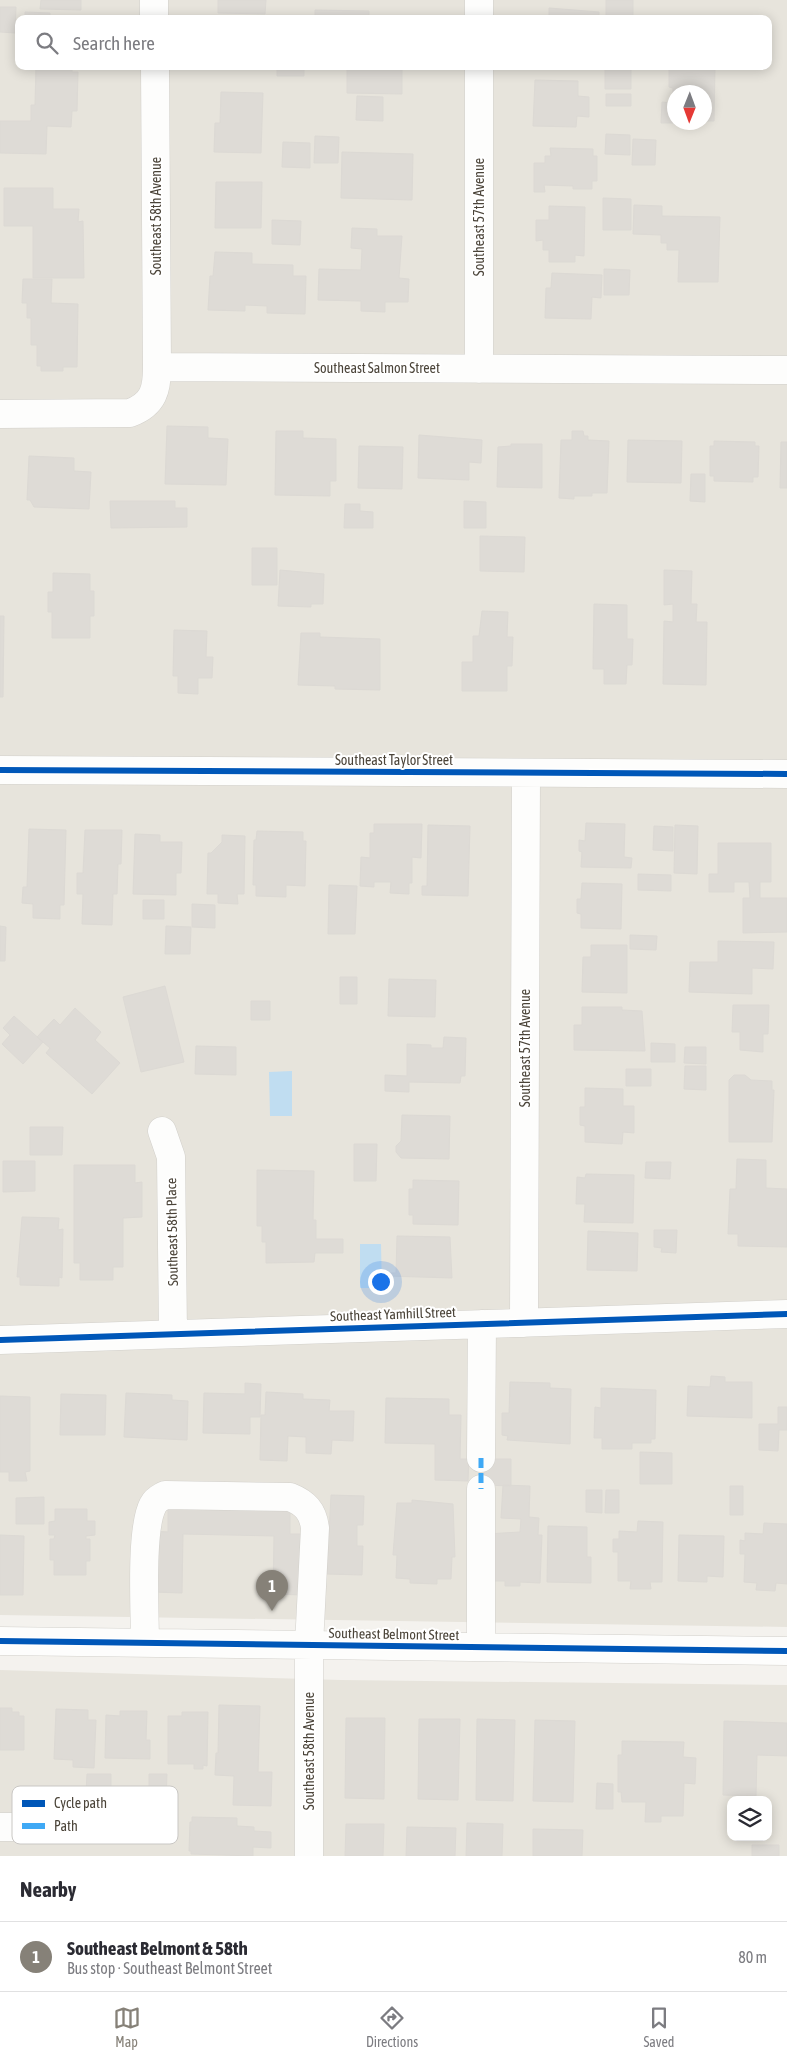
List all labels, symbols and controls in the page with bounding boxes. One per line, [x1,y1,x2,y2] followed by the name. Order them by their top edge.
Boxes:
[15,15,772,70] search box
[33,29,61,57] icon: search
[73,32,155,54] text: Search here
[667,85,712,130] north arrow
[148,157,164,275] street label: Southeast 58th Avenue
[471,158,487,276] street label: Southeast 57th Avenue
[314,360,440,376] street label: Southeast Salmon Street
[335,752,453,768] street label: Southeast Taylor Street
[517,989,533,1107] street label: Southeast 57th Avenue
[163,1178,181,1286] street label: Southeast 58th Place
[368,1269,394,1295] your location
[330,1304,456,1324] street label: Southeast Yamhill Street
[256,1570,288,1611] pin: 1
[329,1625,459,1643] street label: Southeast Belmont Street
[301,1692,317,1810] street label: Southeast 58th Avenue
[12,1786,178,1844] legend
[54,1795,107,1811] text: Cycle path
[727,1796,772,1841] map controls
[727,1796,772,1841] button: layers
[54,1818,78,1834] text: Path
[20,1877,76,1901] text: Nearby
[67,1937,248,1959] text: Southeast Belmont & 58th
[32,1948,40,1966] text: 1
[738,1948,767,1966] text: 80 m
[67,1959,272,1977] text: Bus stop · Southeast Belmont Street
[113,2004,141,2050] tab: Map
[366,2004,418,2050] tab: Directions
[643,2004,674,2050] tab: Saved

